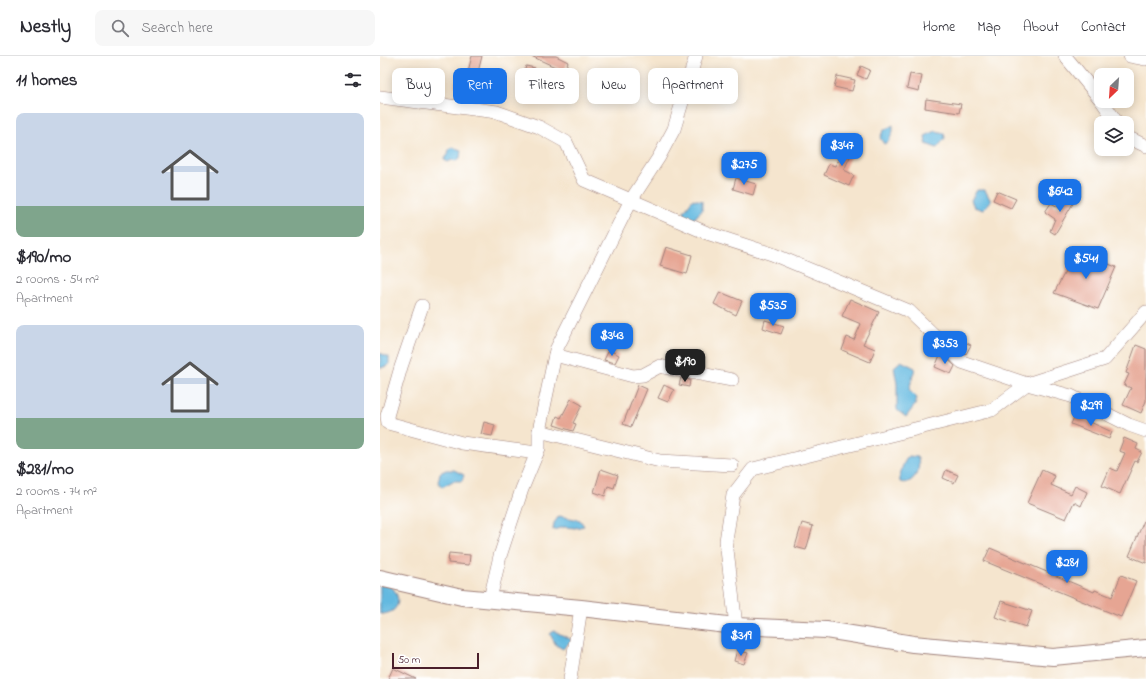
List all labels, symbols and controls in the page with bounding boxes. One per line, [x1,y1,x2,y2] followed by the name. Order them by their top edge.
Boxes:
[95,10,375,46] search box
[20,14,71,41] text: Nestly
[109,17,131,39] icon: search
[141,17,213,39] text: Search here
[923,17,955,38] text: Home
[977,17,1001,38] text: Map
[1023,17,1059,38] text: About
[1081,17,1126,38] text: Contact
[16,68,77,93] text: 11 homes
[392,68,445,104] chip: Buy
[453,68,507,104] chip: Rent
[515,68,579,104] chip: Filters
[587,68,640,104] chip: New
[648,68,738,104] chip: Apartment
[1094,68,1134,108] north arrow
[1094,68,1134,156] map controls
[342,69,364,91] icon: filters
[1094,116,1134,156] button: layers
[818,133,866,167] pin: $347
[830,136,854,155] text: $347
[154,139,226,211] icon: home
[720,152,768,186] pin: $275
[730,155,758,174] text: $275
[1036,179,1084,213] pin: $642
[1047,182,1073,201] text: $642
[16,245,71,270] text: $190/mo
[1062,246,1110,280] pin: $541
[1074,249,1098,268] text: $541
[16,270,99,289] text: 2 rooms · 54 m²
[16,289,73,308] text: Apartment
[749,293,797,327] pin: $535
[759,296,787,315] text: $535
[588,323,636,357] pin: $343
[600,326,624,345] text: $343
[921,331,969,365] pin: $353
[932,334,958,353] text: $353
[661,349,709,383] pin: $190
[154,351,226,423] icon: home
[674,352,696,371] text: $190
[1067,393,1115,427] pin: $299
[1080,396,1102,415] text: $299
[16,457,74,482] text: $281/mo
[16,482,97,501] text: 2 rooms · 74 m²
[16,501,73,520] text: Apartment
[1043,550,1091,584] pin: $281
[1055,553,1079,572] text: $281
[717,623,765,657] pin: $319
[730,626,752,645] text: $319
[392,651,479,670] scale bar
[398,652,420,668] text: 50 m

